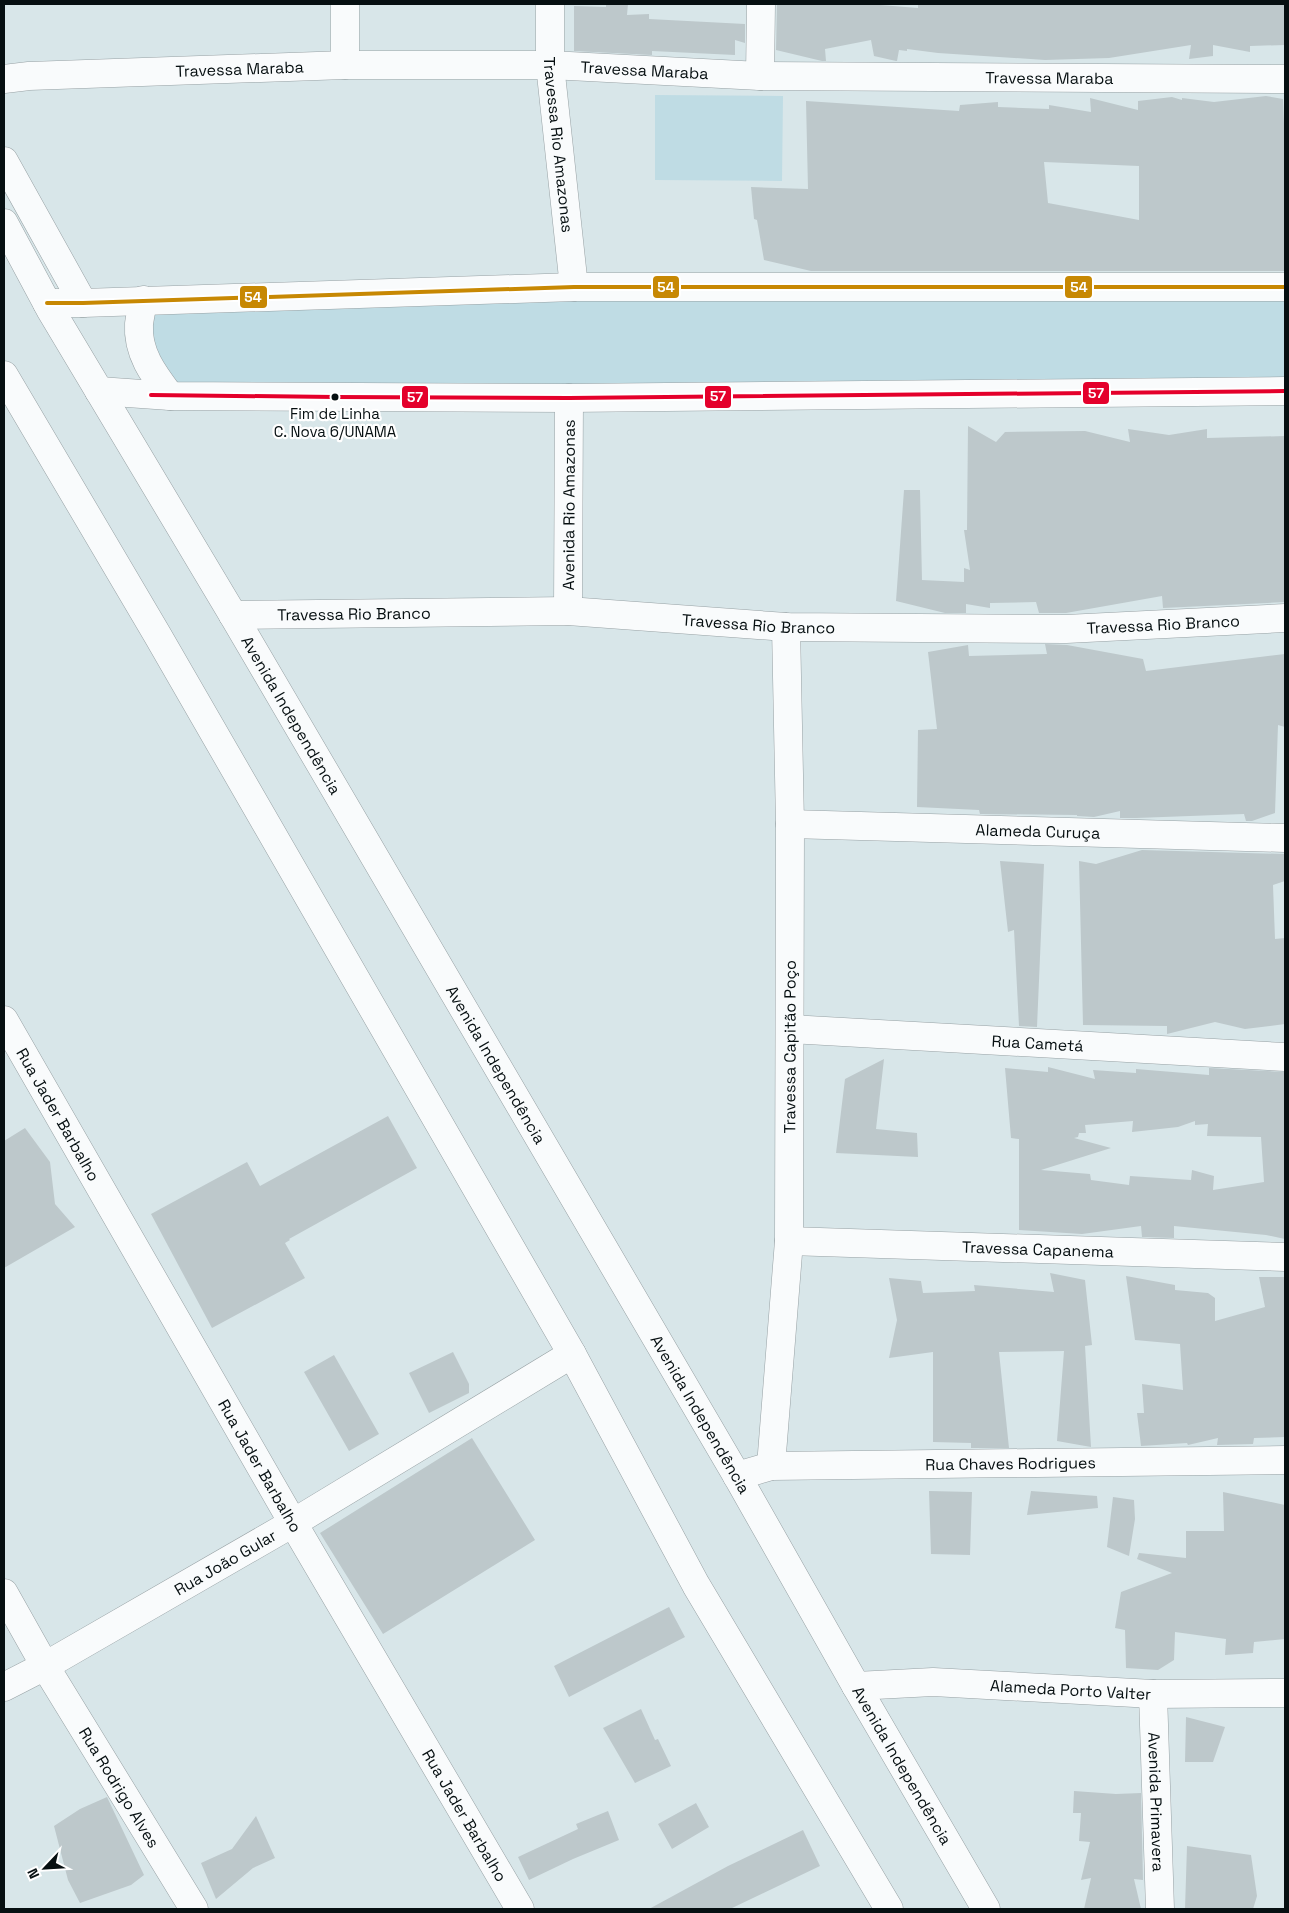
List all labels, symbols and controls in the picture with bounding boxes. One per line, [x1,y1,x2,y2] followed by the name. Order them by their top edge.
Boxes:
[175,56,304,81] street label: Travessa Maraba
[580,56,709,84] street label: Travessa Maraba
[540,57,579,234] street label: Travessa Rio Amazonas
[985,67,1114,89] street label: Travessa Maraba
[652,275,680,299] line badge: 54
[1064,275,1093,299] line badge: 54
[657,278,675,296] text: 54
[1070,278,1088,296] text: 54
[239,285,268,309] line badge: 54
[244,288,262,306] text: 54
[1082,381,1110,405] line badge: 57
[1088,384,1104,402] text: 57
[401,385,429,409] line badge: 57
[704,385,732,409] line badge: 57
[710,387,726,405] text: 57
[407,388,423,406] text: 57
[330,392,340,402] marker: Fim de Linha C. Nova 6/UNAMA
[274,404,397,441] place label: Fim de Linha C. Nova 6/UNAMA
[558,419,579,591] street label: Avenida Rio Amazonas
[277,602,431,625] street label: Travessa Rio Branco
[681,609,835,638] street label: Travessa Rio Branco
[1086,610,1240,638] street label: Travessa Rio Branco
[237,632,346,798] street label: Avenida Independência
[975,819,1101,843] street label: Alameda Curuça
[779,960,800,1133] street label: Travessa Capitão Poço
[442,981,551,1148] street label: Avenida Independência
[991,1030,1084,1056] street label: Rua Cametá
[12,1044,105,1185] street label: Rua Jader Barbalho
[962,1236,1114,1262] street label: Travessa Capanema
[646,1331,755,1497] street label: Avenida Independência
[214,1395,307,1536] street label: Rua Jader Barbalho
[925,1452,1096,1475] street label: Rua Chaves Rodrigues
[170,1524,280,1600] street label: Rua João Gular
[990,1675,1152,1704] street label: Alameda Porto Valter
[848,1682,957,1849] street label: Avenida Independência
[74,1723,164,1852] street label: Rua Rodrigo Alves
[1144,1732,1169,1872] street label: Avenida Primavera
[418,1745,512,1885] street label: Rua Jader Barbalho
[20,1843,70,1893] north arrow
[23,1865,43,1882] text: N

